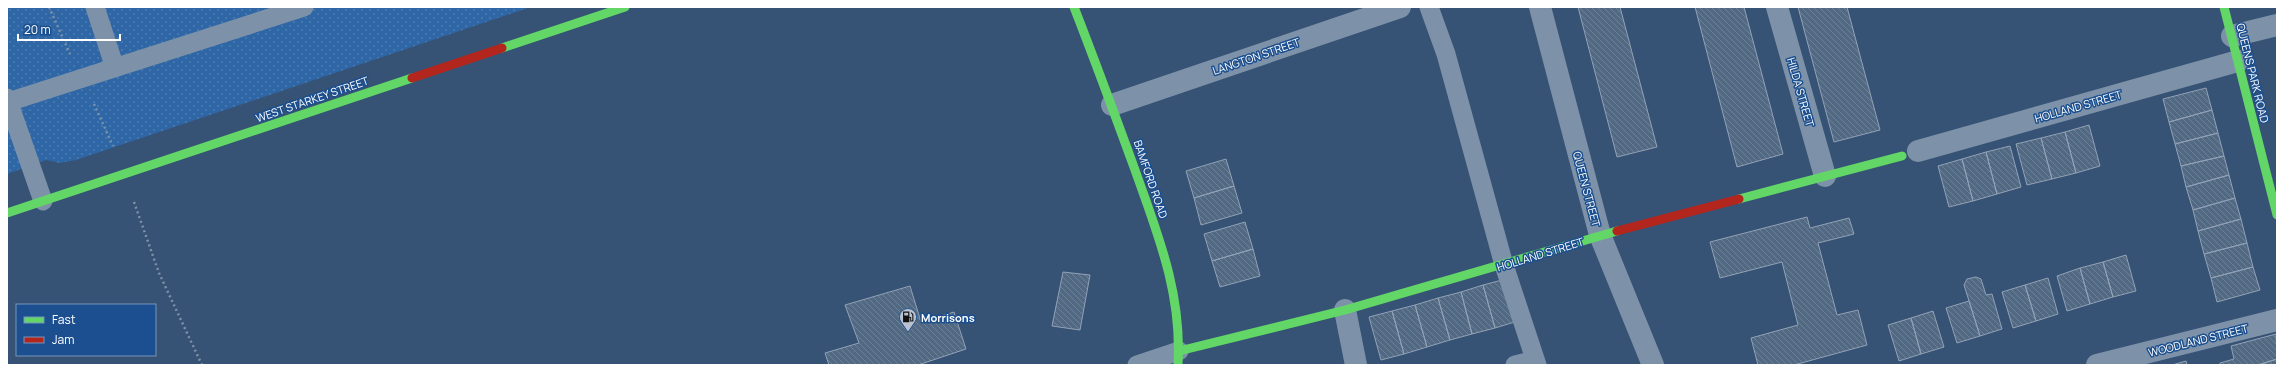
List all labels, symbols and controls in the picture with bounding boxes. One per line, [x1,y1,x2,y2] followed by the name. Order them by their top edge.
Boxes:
[18,16,120,42] scale bar
[24,21,51,38] text: 20 m
[2233,22,2273,124] street label: QUEENS PARK ROAD
[1210,34,1302,78] street label: LANGTON STREET
[1784,56,1818,129] street label: HILDA STREET
[253,72,371,125] street label: WEST STARKEY STREET
[2033,86,2124,126] street label: HOLLAND STREET
[1131,138,1171,220] street label: BAMFORD ROAD
[1570,150,1604,229] street label: QUEEN STREET
[1495,234,1586,274] street label: HOLLAND STREET
[16,304,156,356] legend
[898,307,918,332] fuel station icon: Morrisons
[921,310,975,325] place label: Morrisons
[52,311,76,328] text: Fast
[2146,320,2250,360] street label: WOODLAND STREET
[52,331,74,348] text: Jam

